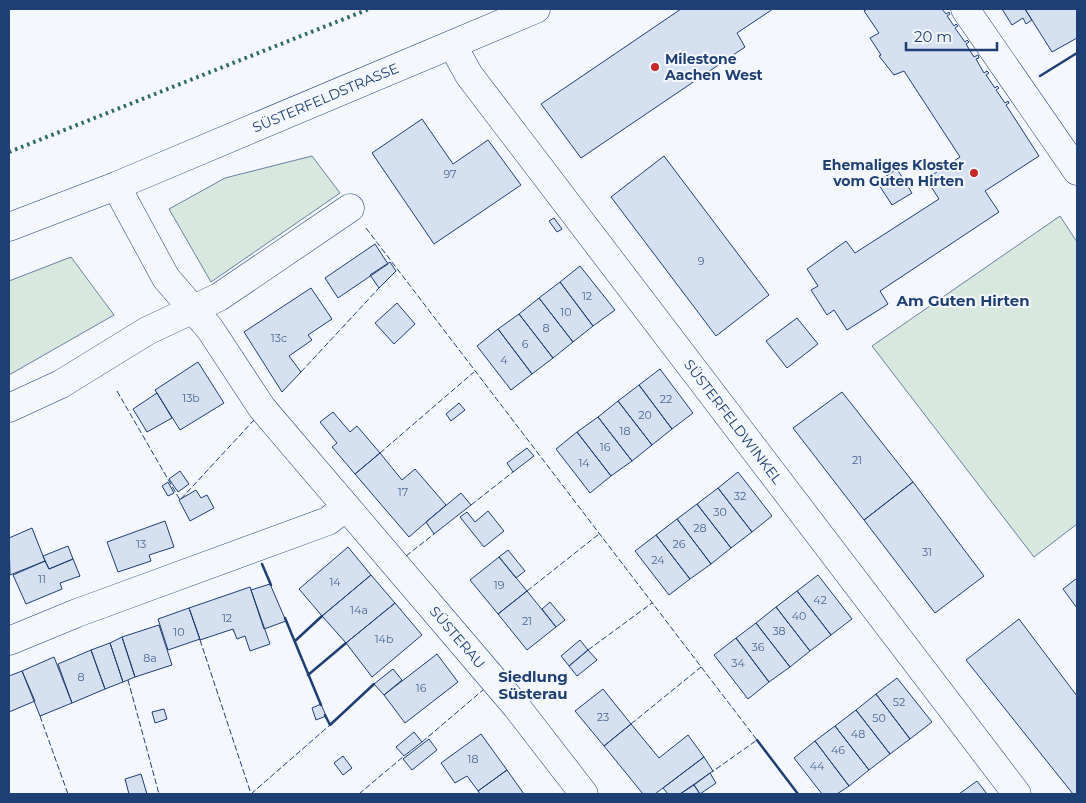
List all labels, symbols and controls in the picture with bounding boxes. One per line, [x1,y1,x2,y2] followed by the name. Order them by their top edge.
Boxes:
[906,20,997,52] scale bar
[914,27,952,46] text: 20 m
[664,50,763,84] place label: Milestone Aachen West
[250,59,401,136] street label: SÜSTERFELDSTRASSE
[649,61,661,73] marker: Milestone Aachen West
[822,156,964,190] place label: Ehemaliges Kloster vom Guten Hirten
[443,167,457,181] house number: 97
[968,167,980,179] marker: Ehemaliges Kloster vom Guten Hirten
[698,254,705,268] house number: 9
[582,289,592,303] house number: 12
[895,291,1030,310] district label: Am Guten Hirten
[560,305,572,319] house number: 10
[542,321,550,335] house number: 8
[271,331,287,345] house number: 13c
[522,337,529,351] house number: 6
[500,353,508,367] house number: 4
[680,356,787,488] street label: SÜSTERFELDWINKEL
[182,391,200,405] house number: 13b
[660,392,672,406] house number: 22
[638,408,652,422] house number: 20
[620,424,631,438] house number: 18
[600,440,611,454] house number: 16
[852,453,862,467] house number: 21
[578,456,590,470] house number: 14
[398,485,408,499] house number: 17
[734,489,746,503] house number: 32
[713,505,727,519] house number: 30
[693,521,707,535] house number: 28
[136,537,146,551] house number: 13
[673,537,686,551] house number: 26
[922,545,932,559] house number: 31
[651,553,665,567] house number: 24
[38,572,46,586] house number: 11
[329,575,341,589] house number: 14
[494,578,505,592] house number: 19
[813,593,827,607] house number: 42
[426,602,489,672] street label: SÜSTERAU
[350,603,368,617] house number: 14a
[792,609,806,623] house number: 40
[222,611,232,625] house number: 12
[522,614,532,628] house number: 21
[772,624,786,638] house number: 38
[173,625,185,639] house number: 10
[375,632,393,646] house number: 14b
[752,640,765,654] house number: 36
[143,651,157,665] house number: 8a
[731,656,745,670] house number: 34
[498,667,568,703] district label: Siedlung Süsterau
[77,670,85,684] house number: 8
[416,681,427,695] house number: 16
[893,695,905,709] house number: 52
[597,710,609,724] house number: 23
[872,711,886,725] house number: 50
[851,727,865,741] house number: 48
[831,743,845,757] house number: 46
[468,752,479,766] house number: 18
[810,759,825,773] house number: 44

